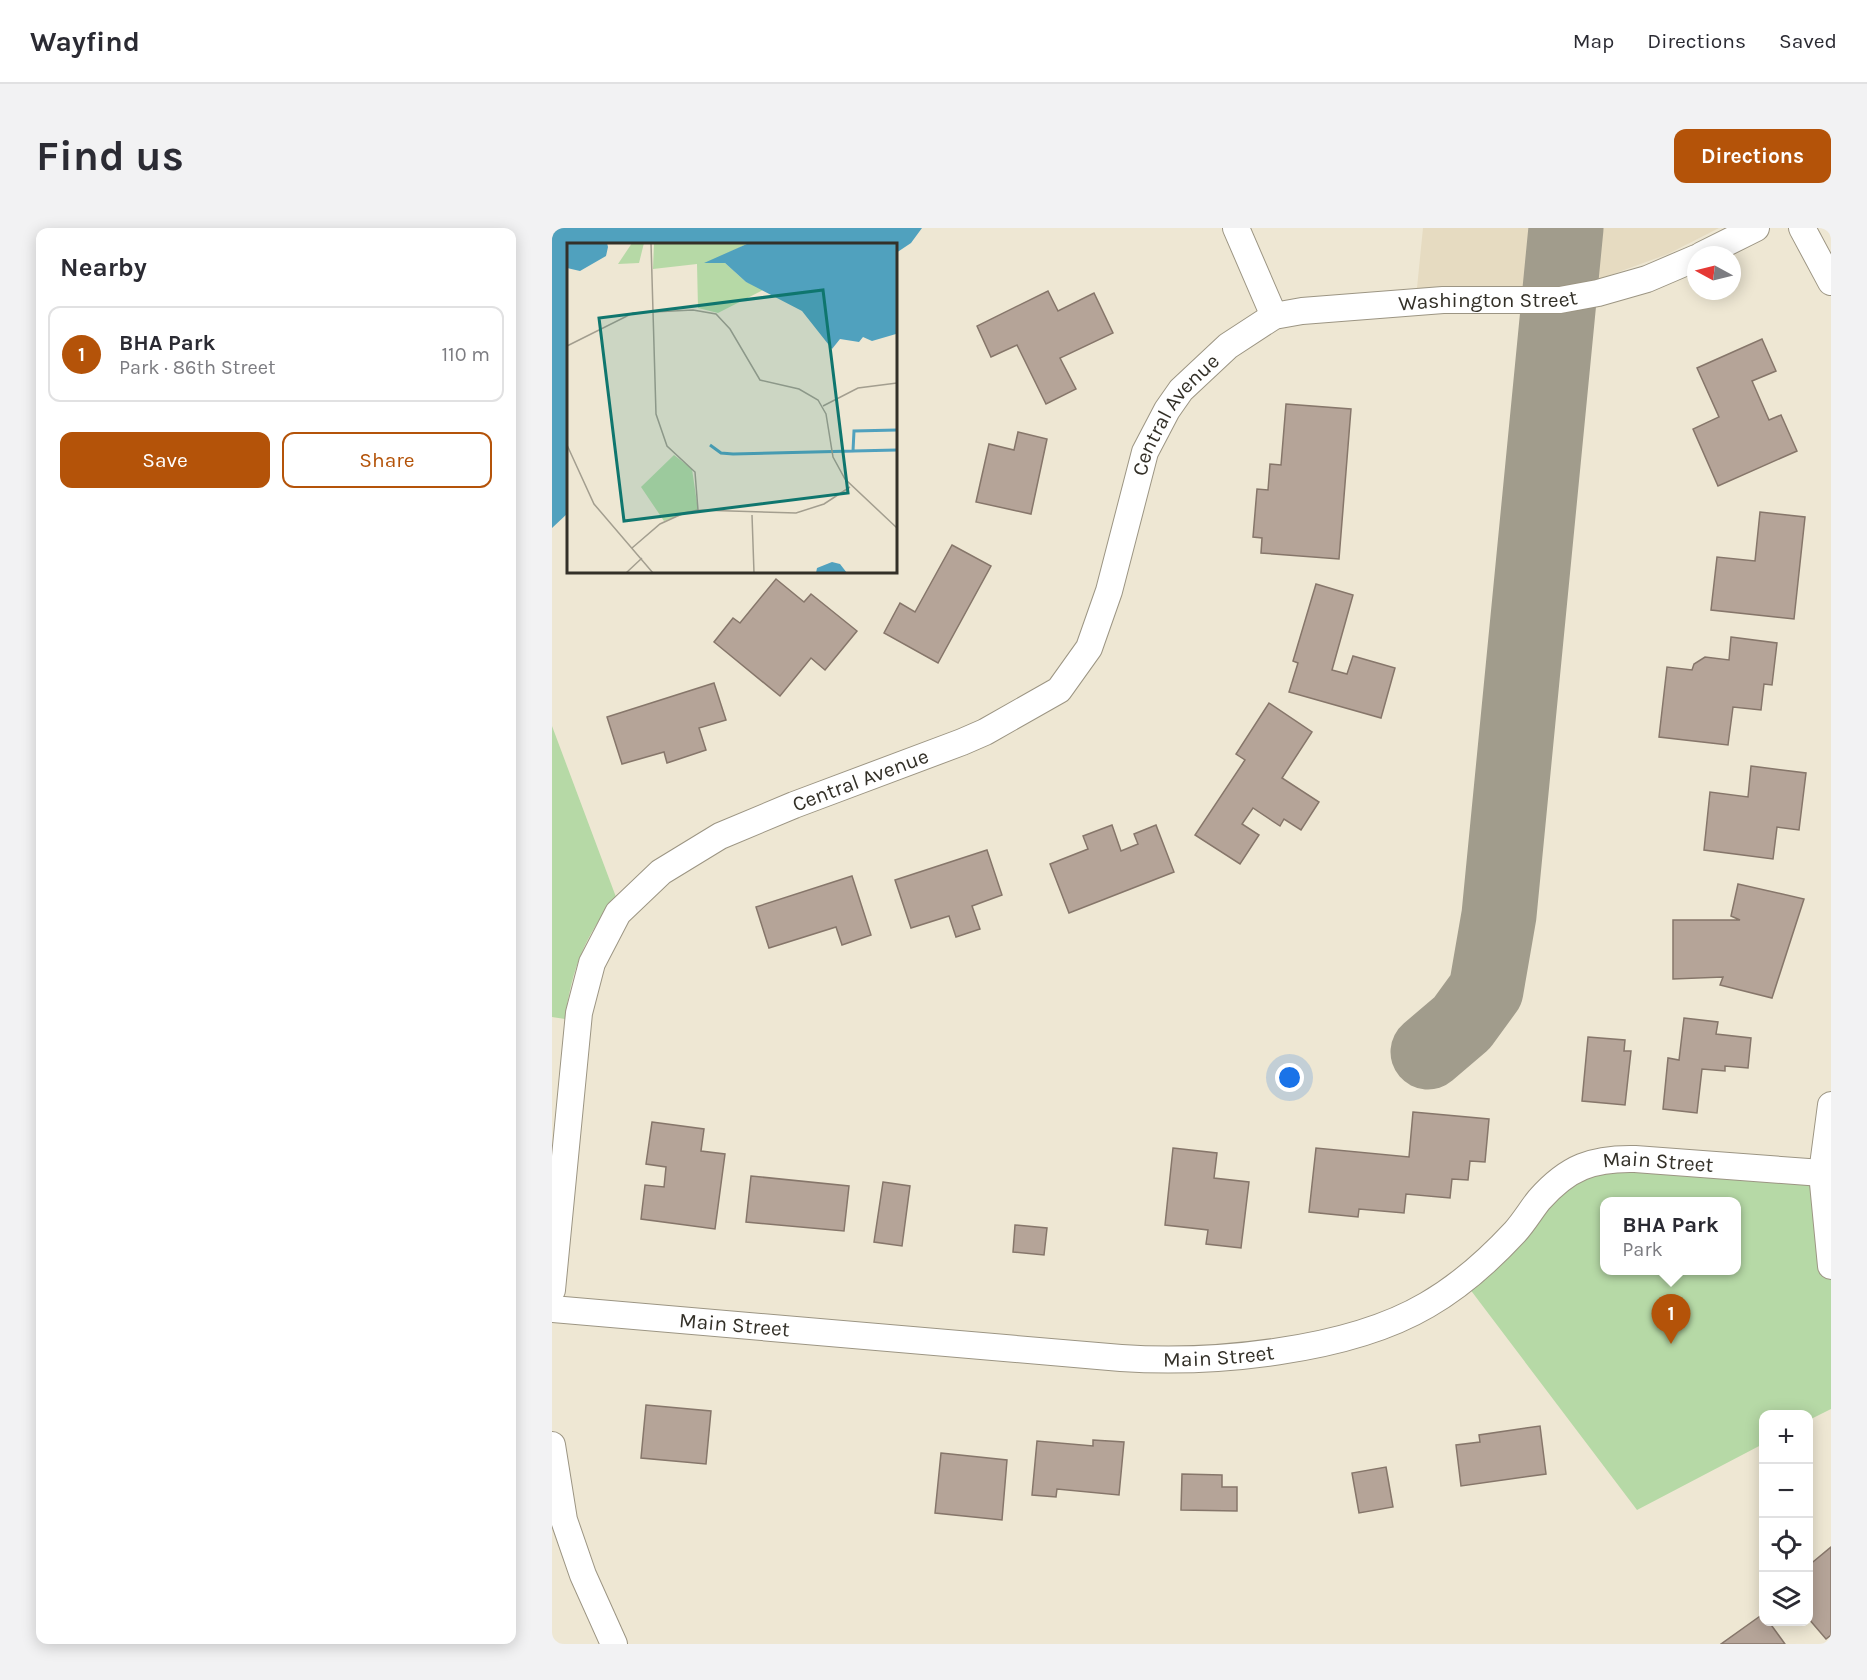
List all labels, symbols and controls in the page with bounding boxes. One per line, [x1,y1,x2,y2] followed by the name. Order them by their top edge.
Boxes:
[30,25,140,58] text: Wayfind
[1573,29,1614,53] text: Map
[1647,29,1746,53] text: Directions
[1779,29,1837,53] text: Saved
[1674,129,1831,183] button: Directions
[36,131,184,181] text: Find us
[567,243,897,573] inset map
[1687,246,1741,300] north arrow
[60,252,147,283] text: Nearby
[1397,285,1579,315] street label: Washington Street
[119,330,215,356] text: BHA Park
[78,343,85,366] text: 1
[441,343,490,366] text: 110 m
[1127,349,1224,478] street label: Central Avenue
[119,356,276,379] text: Park · 86th Street
[60,432,270,488] button: Save
[282,432,492,488] button: Share
[789,744,932,817] street label: Central Avenue
[1275,1063,1304,1092] your location
[1601,1147,1714,1177] street label: Main Street
[1600,1197,1741,1275] popup
[1622,1212,1719,1238] text: BHA Park
[1622,1238,1663,1261] text: Park
[1652,1294,1690,1344] pin: 1
[678,1308,791,1341] street label: Main Street
[1163,1340,1276,1371] street label: Main Street
[1759,1410,1813,1626] map controls
[1759,1410,1813,1464] button: +
[1759,1464,1813,1518] button: −
[1759,1518,1813,1572] button: locate
[1759,1572,1813,1626] button: layers

